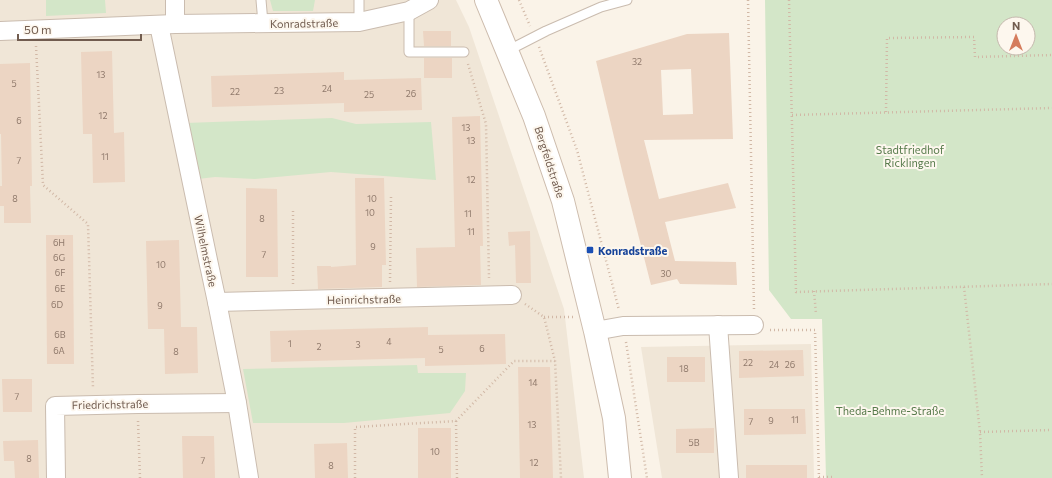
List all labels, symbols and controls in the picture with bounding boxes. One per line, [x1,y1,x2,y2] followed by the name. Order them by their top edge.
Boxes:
[18,16,141,42] scale bar
[270,16,338,30] street label: Konradstraße
[996,16,1036,56] north arrow
[1012,19,1020,32] text: N
[24,22,52,36] text: 50 m
[632,56,642,67] house number: 32
[97,69,105,80] house number: 13
[11,78,17,89] house number: 5
[322,83,333,94] house number: 24
[274,85,284,96] house number: 23
[230,86,240,97] house number: 22
[406,88,416,99] house number: 26
[364,89,374,100] house number: 25
[99,110,107,121] house number: 12
[16,115,22,126] house number: 6
[462,122,470,133] house number: 13
[532,125,568,200] street label: Bergfeldstraße
[467,135,475,146] house number: 13
[876,143,945,169] park label: Stadtfriedhof Ricklingen
[101,151,109,162] house number: 11
[17,155,22,166] house number: 7
[467,174,475,185] house number: 12
[12,193,18,204] house number: 8
[367,193,377,204] house number: 10
[365,207,375,218] house number: 10
[464,208,472,219] house number: 11
[259,213,265,224] house number: 8
[192,214,220,288] street label: Wilhelmstraße
[467,226,475,237] house number: 11
[53,237,65,248] house number: 6H
[370,241,376,252] house number: 9
[598,244,667,257] place label: Konradstraße
[585,245,595,255] marker: Konradstraße
[262,249,267,260] house number: 7
[53,252,65,263] house number: 6G
[156,259,166,270] house number: 10
[55,267,65,278] house number: 6F
[660,268,672,279] house number: 30
[55,283,65,294] house number: 6E
[327,292,401,306] street label: Heinrichstraße
[51,299,63,310] house number: 6D
[157,300,163,311] house number: 9
[54,329,66,340] house number: 6B
[386,336,392,347] house number: 4
[288,338,292,349] house number: 1
[355,339,361,350] house number: 3
[317,341,322,352] house number: 2
[479,343,485,354] house number: 6
[438,344,444,355] house number: 5
[53,345,65,356] house number: 6A
[173,346,179,357] house number: 8
[743,357,753,368] house number: 22
[769,359,780,370] house number: 24
[785,359,795,370] house number: 26
[679,363,689,374] house number: 18
[528,377,538,388] house number: 14
[15,391,20,402] house number: 7
[72,397,149,411] street label: Friedrichstraße
[836,404,944,417] park label: Theda-Behme-Straße
[791,414,799,425] house number: 11
[768,415,774,426] house number: 9
[749,416,754,427] house number: 7
[528,419,536,430] house number: 13
[689,437,700,448] house number: 5B
[430,446,440,457] house number: 10
[26,453,32,464] house number: 8
[201,455,206,466] house number: 7
[530,457,538,468] house number: 12
[328,460,334,471] house number: 8

